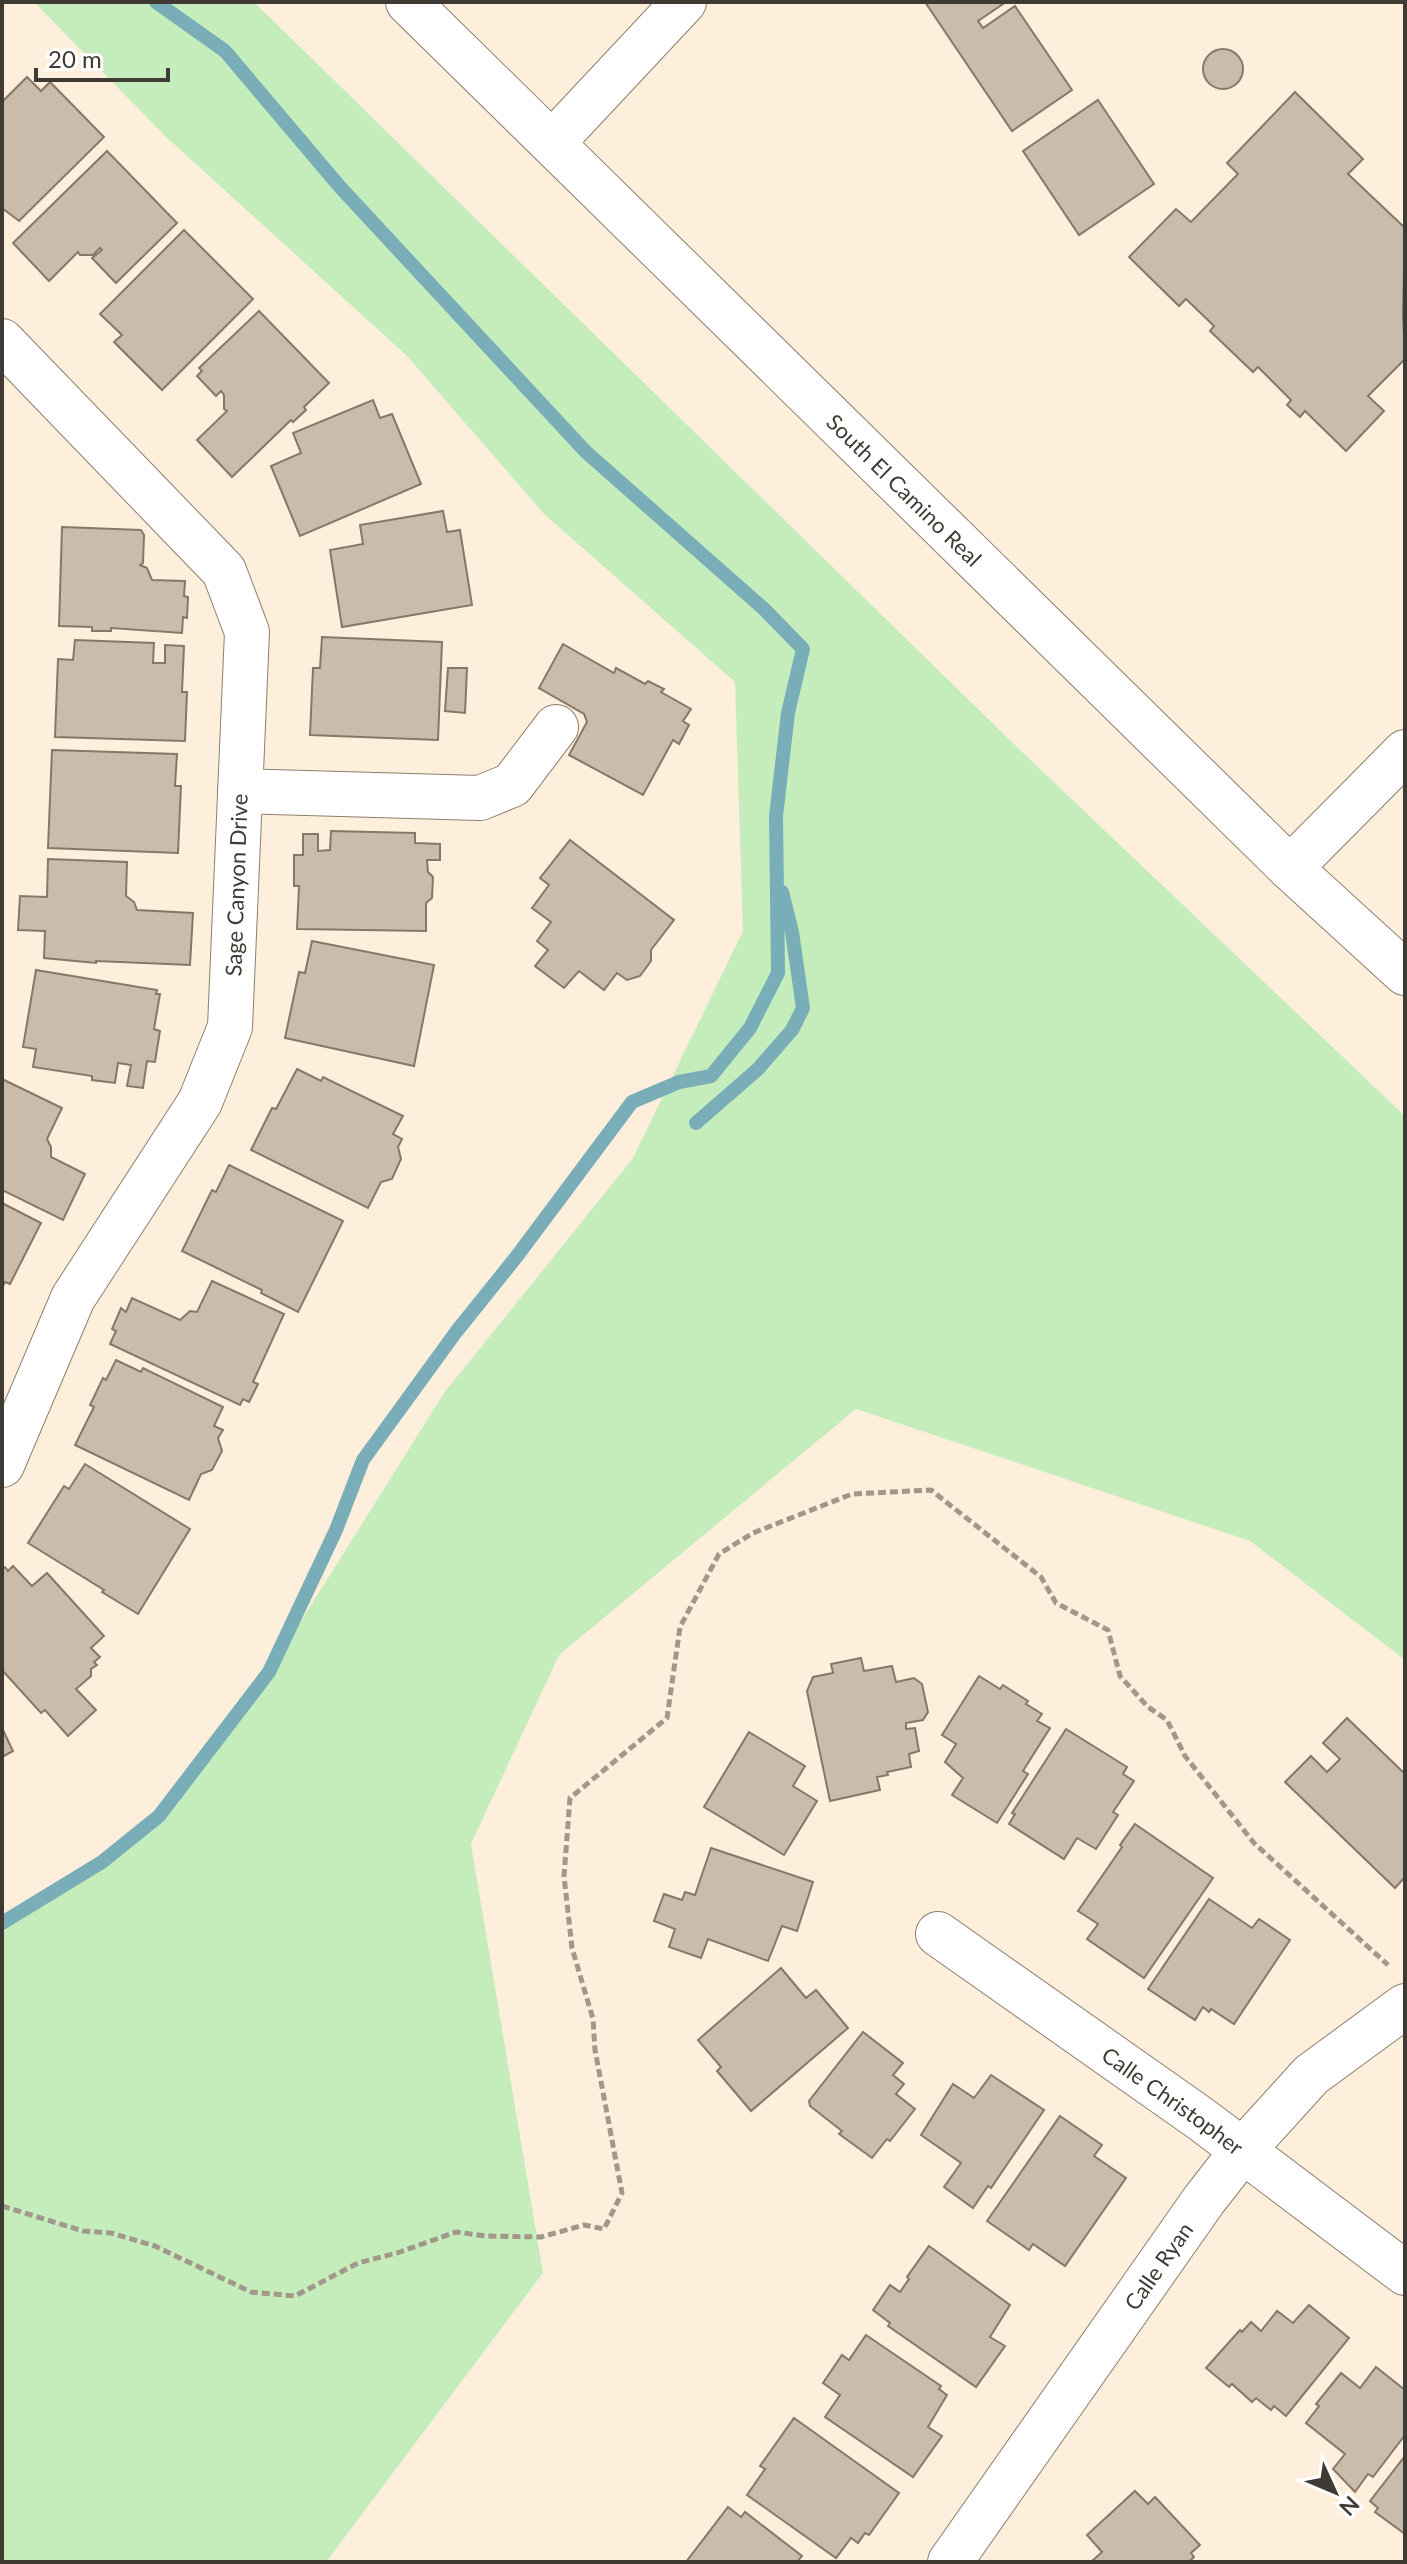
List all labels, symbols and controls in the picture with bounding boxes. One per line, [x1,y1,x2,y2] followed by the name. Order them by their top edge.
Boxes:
[36,32,168,82] scale bar
[48,44,102,73] text: 20 m
[822,408,988,571] street label: South El Camino Real
[219,793,253,977] street label: Sage Canyon Drive
[1097,2040,1249,2160] street label: Calle Christopher
[1118,2217,1198,2315] street label: Calle Ryan
[1295,2452,1375,2532] north arrow
[1334,2491,1365,2522] text: N

